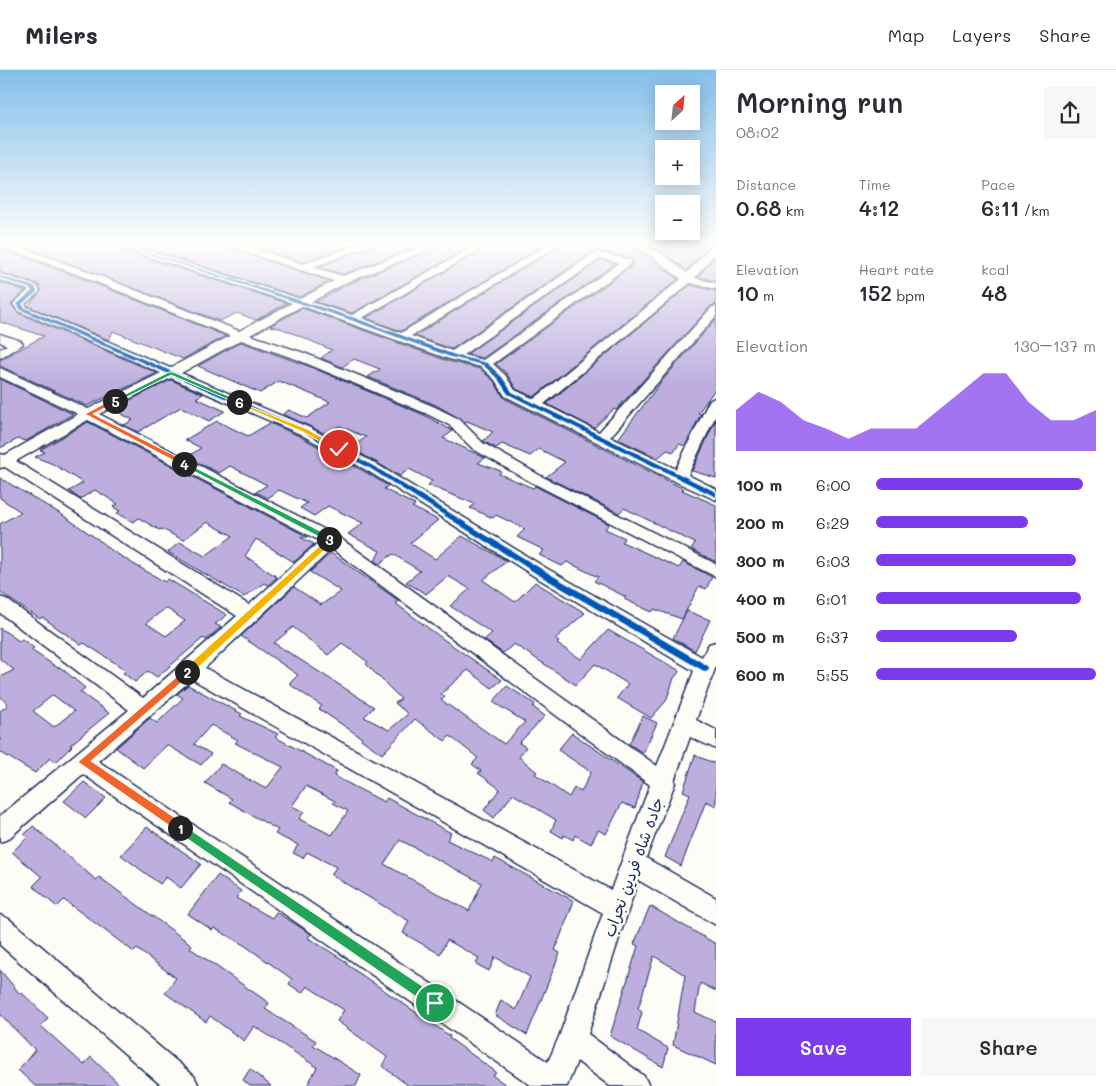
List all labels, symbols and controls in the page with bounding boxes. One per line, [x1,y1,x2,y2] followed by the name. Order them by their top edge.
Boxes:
[25,19,98,50] text: Milers
[888,23,924,47] text: Map
[952,23,1011,47] text: Layers
[1039,23,1091,47] text: Share
[736,84,903,120] text: Morning run
[655,85,700,130] north arrow
[655,85,700,240] map controls
[1044,87,1096,139] button: share
[736,121,779,142] text: 08:02
[655,140,700,185] button: +
[736,175,796,194] text: Distance
[859,175,891,194] text: Time
[981,175,1016,194] text: Pace
[736,194,781,221] text: 0.68
[859,194,899,221] text: 4:12
[981,194,1019,221] text: 6:11
[655,195,700,240] button: −
[781,201,804,220] text: km
[1019,201,1050,220] text: /km
[736,260,799,279] text: Elevation
[859,260,934,279] text: Heart rate
[981,260,1009,279] text: kcal
[736,279,759,306] text: 10
[859,279,892,306] text: 152
[981,279,1007,306] text: 48
[759,286,774,305] text: m
[892,286,925,305] text: bpm
[736,335,808,356] text: Elevation
[1013,335,1096,356] text: 130–137 m
[102,388,128,414] pin: 5
[226,390,252,414] pin: 6
[111,392,120,411] text: 5
[235,393,244,412] text: 6
[318,428,360,470] pin
[325,435,353,463] icon: check
[172,452,196,476] pin: 4
[180,455,189,474] text: 4
[736,474,782,495] text: 100 m
[816,474,850,495] text: 6:00
[736,512,784,533] text: 200 m
[816,512,849,533] text: 6:29
[316,526,342,552] pin: 3
[325,530,334,549] text: 3
[736,550,785,571] text: 300 m
[816,550,850,571] text: 6:03
[736,588,785,609] text: 400 m
[816,588,848,609] text: 6:01
[736,626,784,647] text: 500 m
[816,626,849,647] text: 6:37
[174,660,200,684] pin: 2
[184,663,191,682] text: 2
[736,664,785,685] text: 600 m
[816,664,849,685] text: 5:55
[597,794,668,940] street label: جاده شاه فردین نجراب
[168,816,192,840] pin: 1
[177,819,184,838] text: 1
[414,982,456,1024] pin
[421,989,449,1017] icon: arrive
[736,1018,911,1076] button: Save
[921,1018,1096,1076] button: Share

